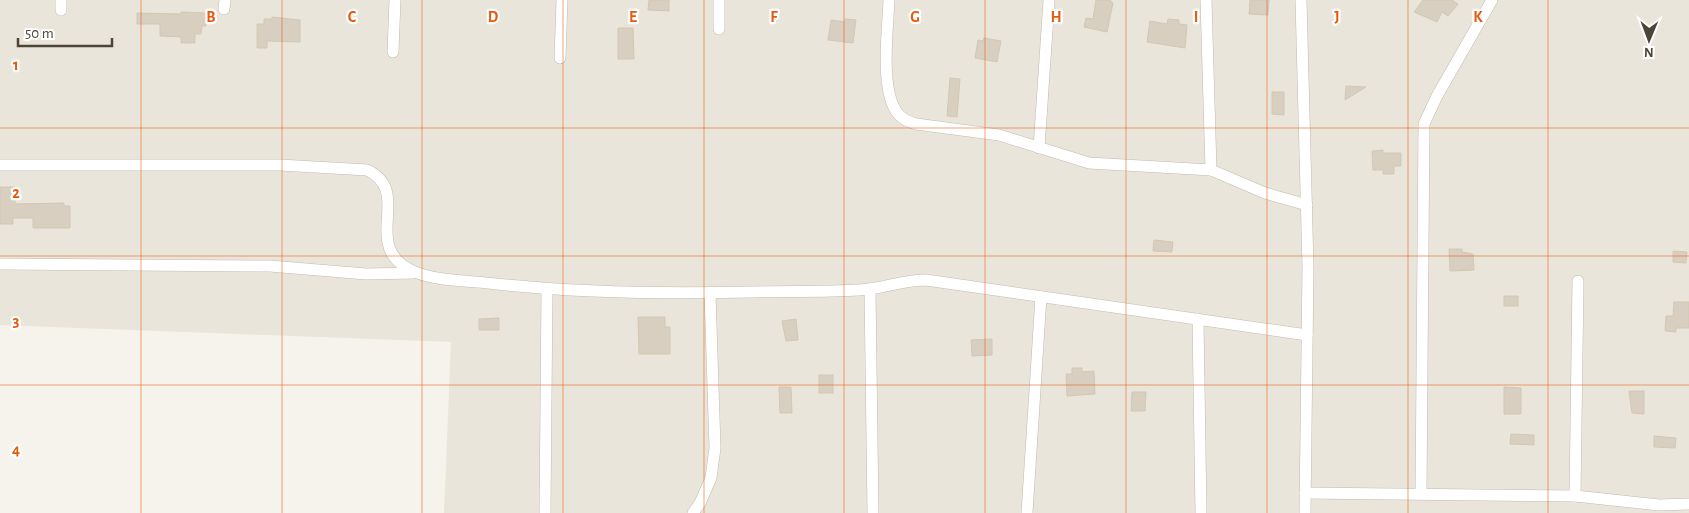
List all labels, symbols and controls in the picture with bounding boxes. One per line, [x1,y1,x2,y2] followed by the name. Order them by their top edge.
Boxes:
[206,9,216,25] text: B
[348,9,357,25] text: C
[488,9,499,25] text: D
[629,9,637,25] text: E
[770,9,778,25] text: F
[910,9,920,25] text: G
[1050,9,1062,25] text: H
[1194,9,1198,25] text: I
[1334,9,1340,25] text: J
[1473,9,1483,25] text: K
[18,15,111,47] scale bar
[1624,15,1674,65] north arrow
[25,26,54,41] text: 50 m
[1644,45,1654,59] text: N
[13,57,19,73] text: 1
[12,185,20,201] text: 2
[13,313,20,329] text: 3
[12,442,20,458] text: 4

